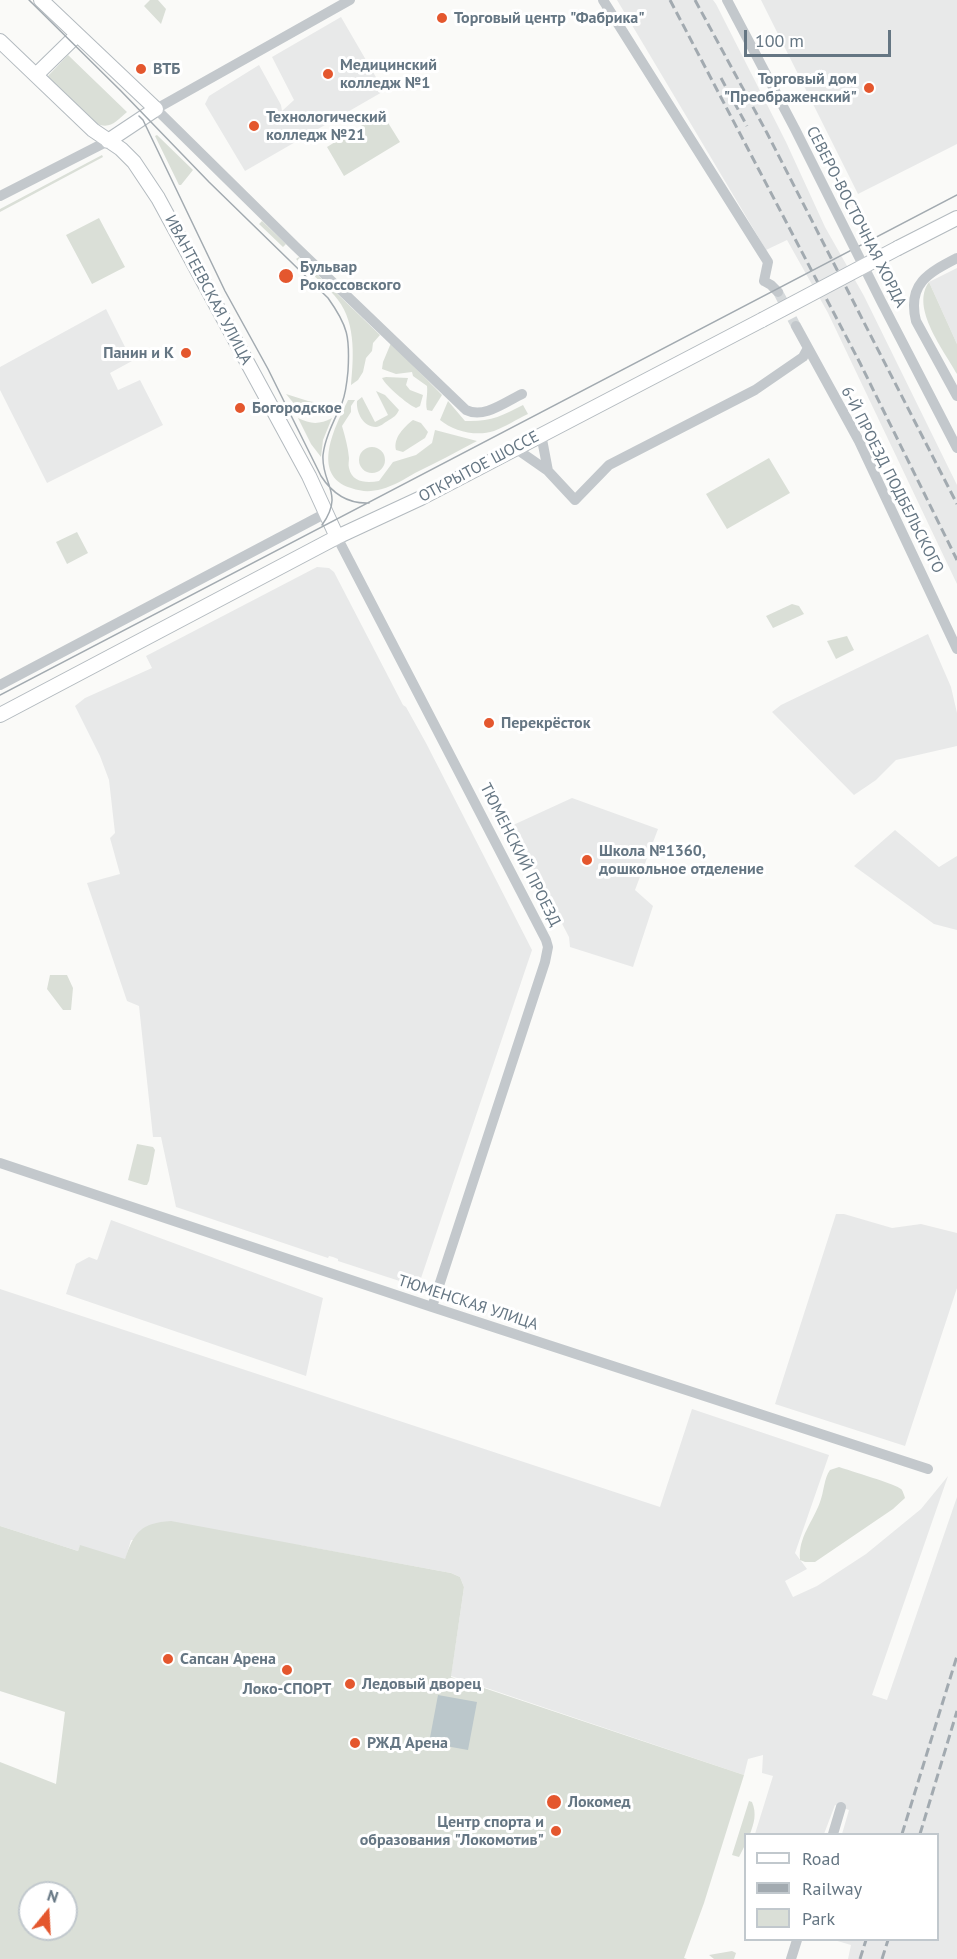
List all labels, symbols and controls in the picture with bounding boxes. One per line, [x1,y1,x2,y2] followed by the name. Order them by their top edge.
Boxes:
[454,8,645,28] place label: Торговый центр "Фабрика"
[435,11,449,25] marker: Торговый центр "Фабрика"
[747,18,894,56] scale bar
[755,29,804,52] text: 100 m
[340,55,437,93] place label: Медицинский колледж №1
[153,59,180,79] place label: ВТБ
[134,62,148,76] marker: ВТБ
[321,67,335,81] marker: Медицинский колледж №1
[724,69,857,107] place label: Торговый дом "Преображенский"
[862,81,876,95] marker: Торговый дом "Преображенский"
[266,107,386,145] place label: Технологический колледж №21
[247,119,261,133] marker: Технологический колледж №21
[802,123,910,311] street label: СЕВЕРО-ВОСТОЧНАЯ ХОРДА
[160,212,256,368] street label: ИВАНТЕЕВСКАЯ УЛИЦА
[300,257,401,295] place label: Бульвар Рокоссовского
[277,267,295,285] marker: Бульвар Рокоссовского
[103,343,174,363] place label: Панин и К
[179,346,193,360] marker: Панин и К
[837,384,947,576] street label: 6-Й ПРОЕЗД ПОДБЕЛЬСКОГО
[252,398,342,418] place label: Богородское
[233,401,247,415] marker: Богородское
[416,427,542,507] street label: ОТКРЫТОЕ ШОССЕ
[501,713,590,733] place label: Перекрёсток
[482,716,496,730] marker: Перекрёсток
[476,780,564,930] street label: ТЮМЕНСКИЙ ПРОЕЗД
[599,841,764,879] place label: Школа №1360, дошкольное отделение
[580,853,594,867] marker: Школа №1360, дошкольное отделение
[395,1271,541,1335] street label: ТЮМЕНСКАЯ УЛИЦА
[180,1649,276,1669] place label: Сапсан Арена
[161,1652,175,1666] marker: Сапсан Арена
[280,1663,294,1677] marker: Локо-СПОРТ
[362,1674,481,1694] place label: Ледовый дворец
[343,1677,357,1691] marker: Ледовый дворец
[243,1679,331,1699] place label: Локо-СПОРТ
[367,1733,448,1753] place label: РЖД Арена
[348,1736,362,1750] marker: РЖД Арена
[568,1792,630,1812] place label: Локомед
[545,1793,563,1811] marker: Локомед
[360,1812,544,1850] place label: Центр спорта и образования "Локомотив"
[549,1824,563,1838] marker: Центр спорта и образования "Локомотив"
[744,1833,939,1941] legend
[802,1847,840,1870] text: Road
[802,1877,862,1900] text: Railway
[18,1881,78,1941] north arrow
[45,1885,61,1907] text: N
[802,1907,835,1930] text: Park

